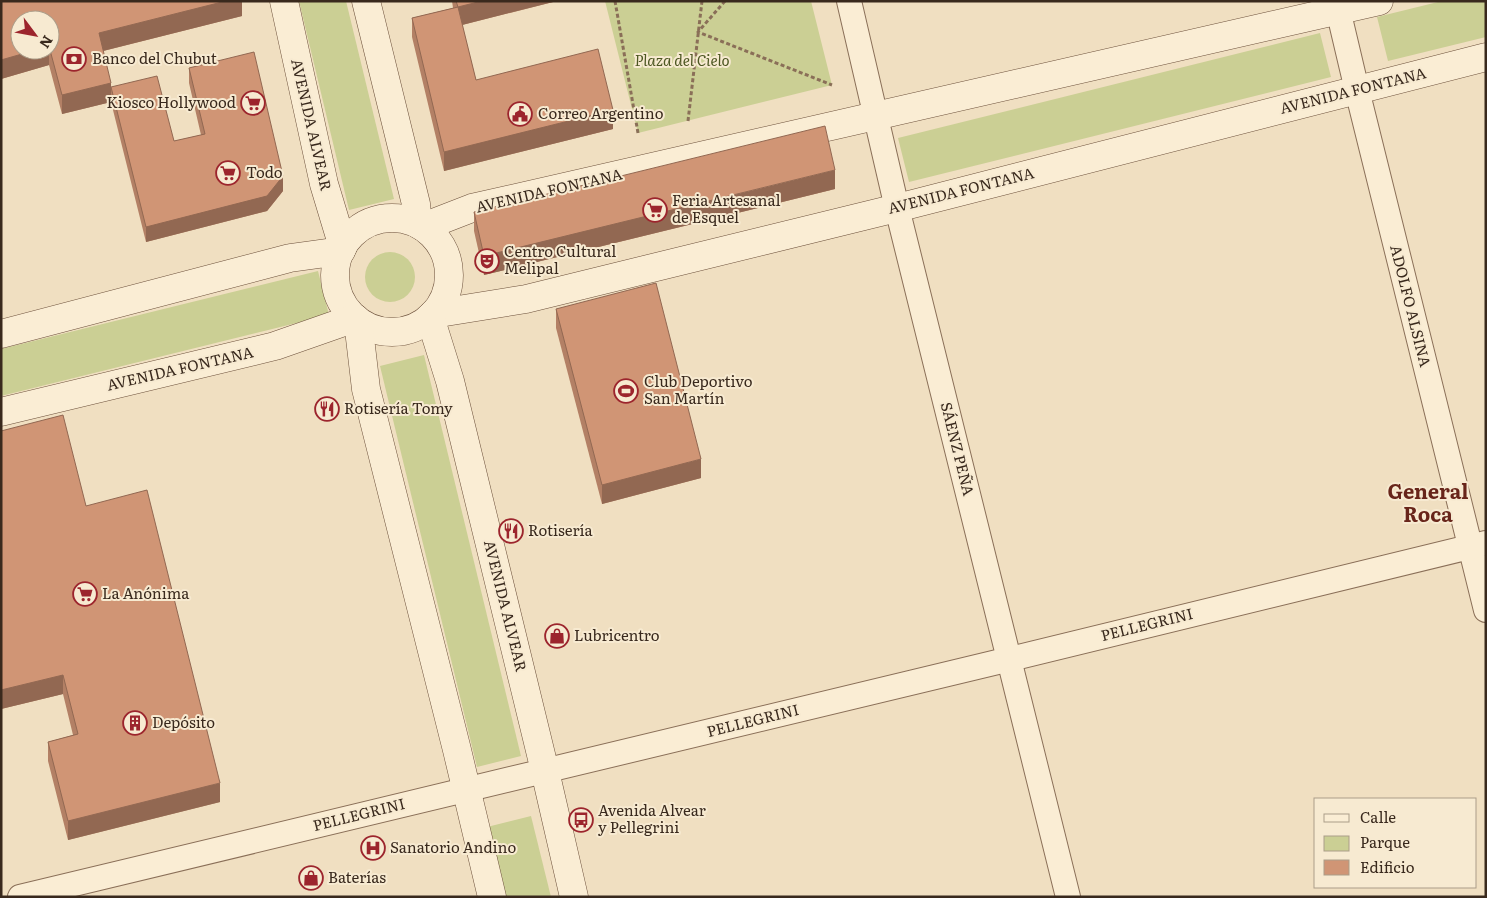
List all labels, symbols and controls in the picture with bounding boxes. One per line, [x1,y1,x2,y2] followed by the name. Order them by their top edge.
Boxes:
[10,10,60,60] north arrow
[35,32,58,53] text: N
[61,46,87,72] bank icon: Banco del Chubut
[92,46,217,69] place label: Banco del Chubut
[634,48,730,71] park label: Plaza del Cielo
[286,56,339,193] street label: AVENIDA ALVEAR
[1277,60,1428,119] street label: AVENIDA FONTANA
[107,90,236,113] place label: Kiosco Hollywood
[240,90,266,116] supermarket icon: Kiosco Hollywood
[507,101,533,127] public building icon: Correo Argentino
[538,101,664,124] place label: Correo Argentino
[215,160,241,186] supermarket icon: Todo
[246,160,283,183] place label: Todo
[885,160,1036,219] street label: AVENIDA FONTANA
[473,161,624,218] street label: AVENIDA FONTANA
[672,188,781,228] place label: Feria Artesanal de Esquel
[642,197,668,223] supermarket icon: Feria Artesanal de Esquel
[504,239,616,279] place label: Centro Cultural Melipal
[1385,242,1438,369] street label: ADOLFO ALSINA
[474,248,500,274] theatre icon: Centro Cultural Melipal
[104,339,255,396] street label: AVENIDA FONTANA
[644,369,753,409] place label: Club Deportivo San Martín
[613,378,639,404] sports icon: Club Deportivo San Martín
[314,396,340,422] restaurant icon: Rotisería Tomy
[344,396,453,419] place label: Rotisería Tomy
[936,399,981,498] street label: SÁENZ PEÑA
[1388,475,1468,528] district label: General Roca
[498,518,524,544] restaurant icon: Rotisería
[528,518,594,541] place label: Rotisería
[479,537,534,674] street label: AVENIDA ALVEAR
[72,581,98,607] supermarket icon: La Anónima
[102,581,190,604] place label: La Anónima
[1098,601,1195,646] street label: PELLEGRINI
[544,623,570,649] shop icon: Lubricentro
[574,623,660,646] place label: Lubricentro
[704,697,801,742] street label: PELLEGRINI
[122,710,148,736] building icon: Depósito
[152,710,215,733] place label: Depósito
[310,791,407,836] street label: PELLEGRINI
[598,798,706,838] place label: Avenida Alvear y Pellegrini
[1314,798,1477,888] legend
[1360,805,1396,828] text: Calle
[568,807,594,833] bus stop icon: Avenida Alvear y Pellegrini
[1360,830,1410,853] text: Parque
[360,835,386,861] hospital icon: Sanatorio Andino
[390,835,516,858] place label: Sanatorio Andino
[1360,855,1415,878] text: Edificio
[298,865,324,891] shop icon: Baterías
[328,865,386,888] place label: Baterías

